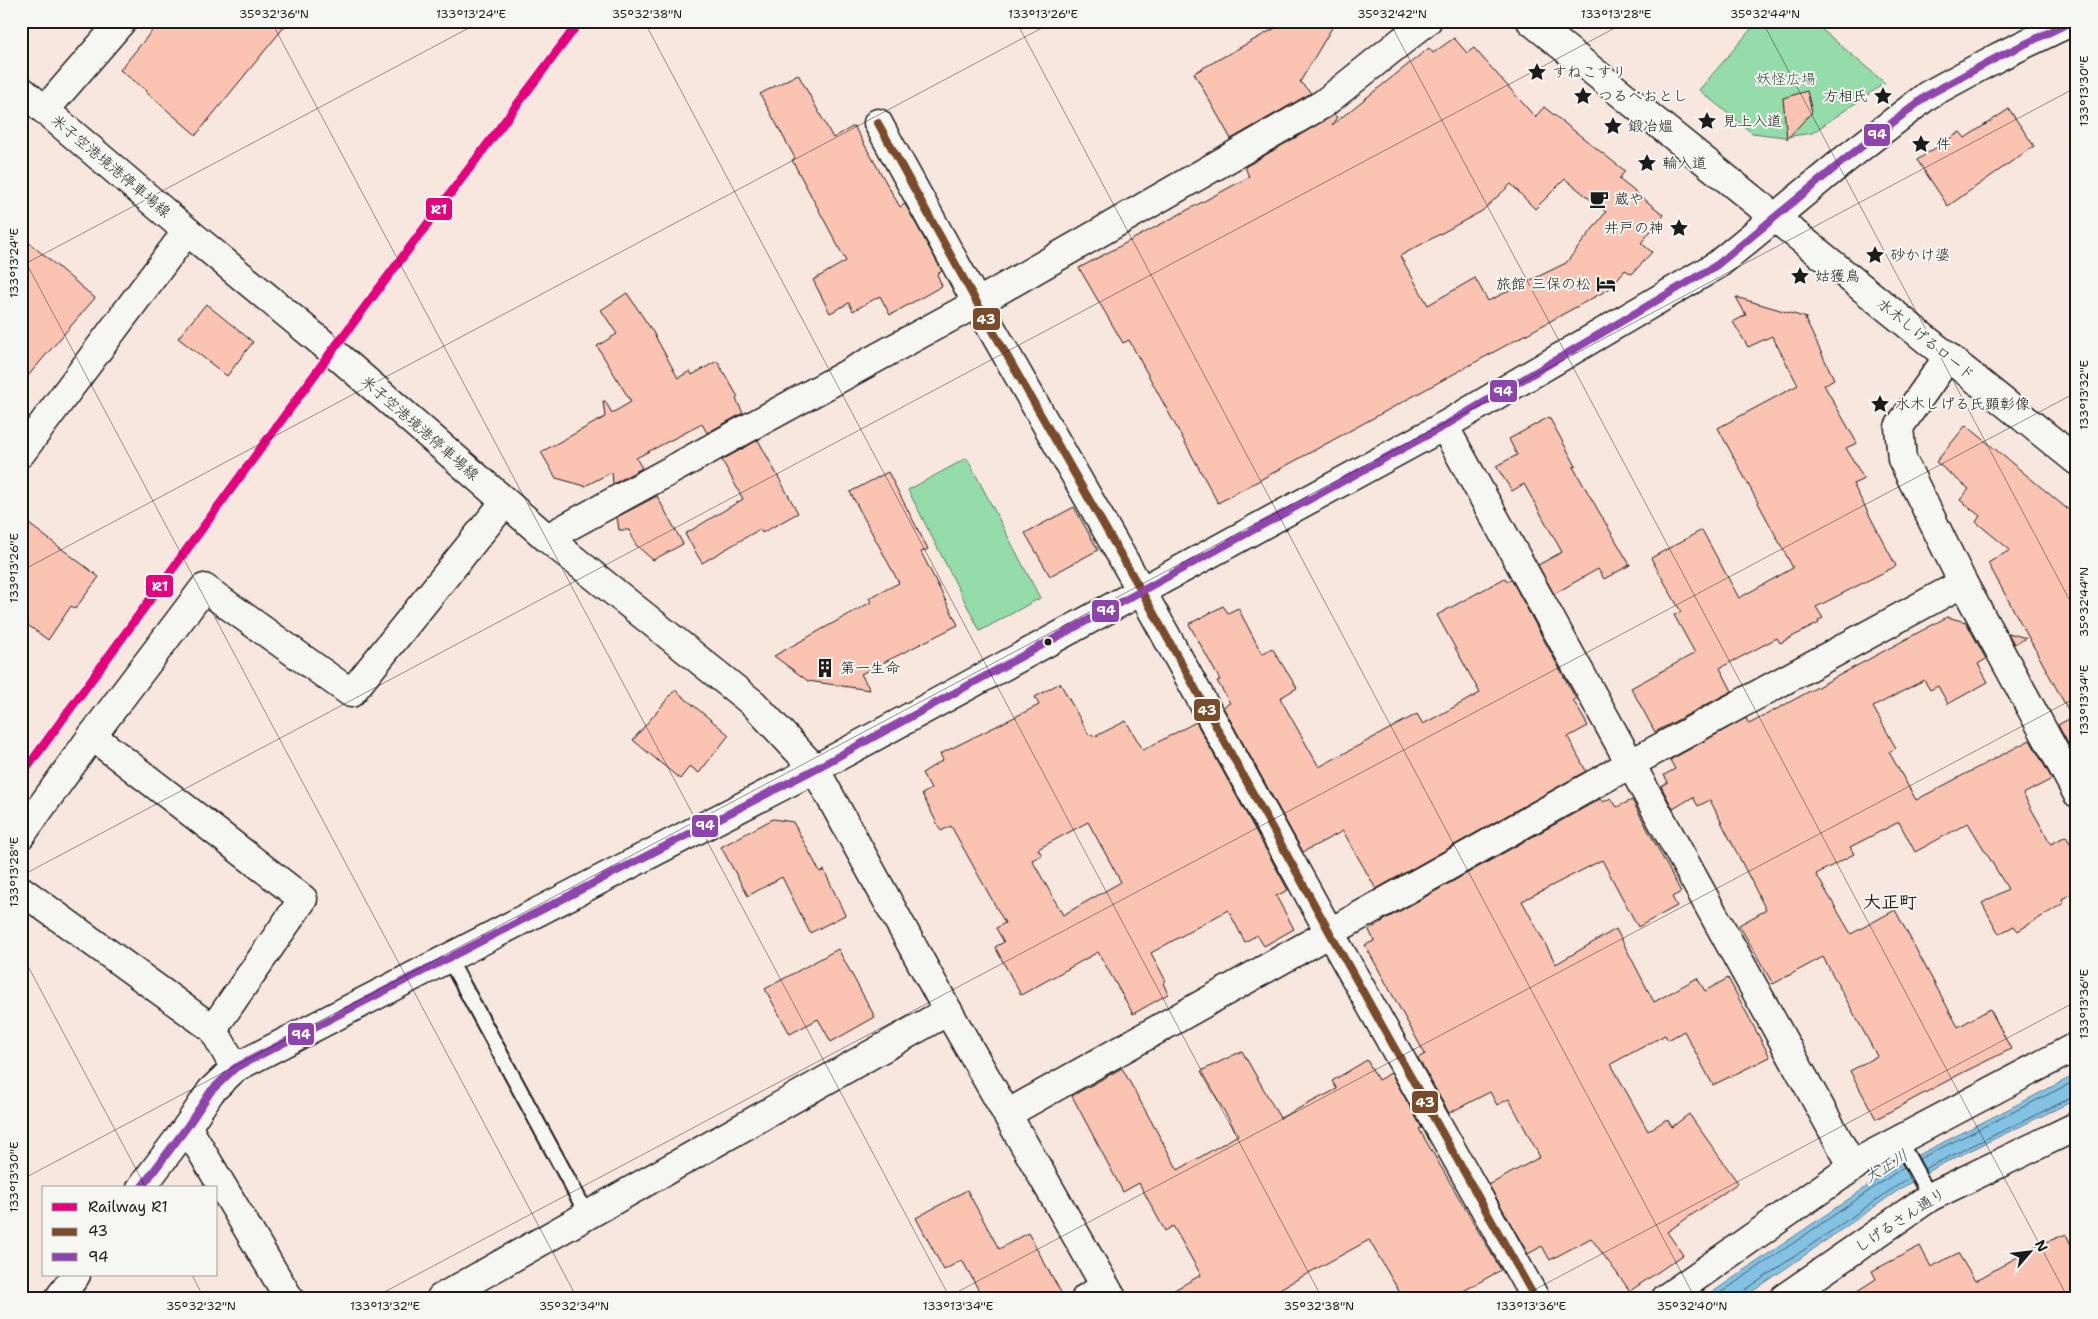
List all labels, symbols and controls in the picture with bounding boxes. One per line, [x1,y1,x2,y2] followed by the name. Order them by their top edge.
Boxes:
[239,6,309,22] text: 35°32'36"N
[436,6,506,22] text: 133°13'24"E
[612,6,682,22] text: 35°32'38"N
[1008,6,1078,22] text: 133°13'26"E
[1357,6,1427,22] text: 35°32'42"N
[1581,6,1651,22] text: 133°13'28"E
[1730,6,1800,22] text: 35°32'44"N
[2076,56,2092,127] text: 133°13'30"E
[1526,61,1548,83] place icon: すねこすり
[1552,62,1627,82] place label: すねこすり
[1756,69,1816,89] park label: 妖怪広場
[1572,85,1594,107] place icon: つるべおとし
[1872,85,1894,107] place icon: 方相氏
[1598,86,1688,106] place label: つるべおとし
[1823,86,1868,106] place label: 方相氏
[47,110,175,222] street label: 米子空港境港停車場線
[1696,110,1718,132] place icon: 見上入道
[1722,111,1782,131] place label: 見上入道
[1602,115,1624,137] place icon: 鍛冶媼
[1628,116,1673,136] place label: 鍛冶媼
[1863,123,1891,147] line badge: 94
[1867,125,1887,143] text: 94
[1910,133,1932,155] place icon: 件
[1936,134,1951,154] place label: 件
[1636,152,1658,174] place icon: 輪入道
[1662,153,1707,173] place label: 輪入道
[1588,188,1610,210] cafe icon: 蔵や
[1614,189,1644,209] place label: 蔵や
[425,197,453,221] line badge: R1
[431,200,447,218] text: R1
[1668,217,1690,239] place icon: 井戸の神
[1604,218,1664,238] place label: 井戸の神
[6,228,22,298] text: 133°13'24"E
[1864,244,1886,266] place icon: 砂かけ婆
[1890,245,1950,265] place label: 砂かけ婆
[1789,265,1811,287] place icon: 姑獲鳥
[1815,266,1860,286] place label: 姑獲鳥
[1595,273,1617,295] hotel icon: 旅館 三保の松
[1496,274,1591,294] place label: 旅館 三保の松
[1873,293,1979,385] street label: 水木しげるロード
[972,307,1001,331] line badge: 43
[977,310,996,328] text: 43
[2076,360,2092,430] text: 133°13'32"E
[357,371,483,485] street label: 米子空港境港停車場線
[1489,379,1518,403] line badge: 94
[1493,382,1513,400] text: 94
[1869,393,1891,415] place icon: 水木しげる氏顕彰像
[1895,394,2030,414] place label: 水木しげる氏顕彰像
[6,533,22,603] text: 133°13'26"E
[2076,567,2092,637] text: 35°32'44"N
[145,574,174,598] line badge: R1
[152,577,168,595] text: R1
[1091,599,1120,623] line badge: 94
[1096,601,1116,619] text: 94
[1043,637,1053,647] unlabelled marker
[814,657,836,679] building icon: 第一生命
[840,658,900,678] place label: 第一生命
[2076,665,2092,735] text: 133°13'34"E
[1193,698,1221,722] line badge: 43
[1198,701,1217,719] text: 43
[691,814,719,838] line badge: 94
[695,816,715,834] text: 94
[6,837,22,907] text: 133°13'28"E
[1863,890,1917,914] district label: 大正町
[2076,969,2092,1039] text: 133°13'36"E
[287,1022,315,1046] line badge: 94
[291,1025,311,1043] text: 94
[1411,1090,1439,1114] line badge: 43
[1416,1093,1435,1111] text: 43
[6,1142,22,1213] text: 133°13'30"E
[1860,1144,1912,1188] water label: 大正川
[1851,1183,1949,1257] street label: しげるさん通り
[42,1186,218,1276] legend
[88,1197,168,1217] text: Railway R1
[88,1221,108,1241] text: 43
[2006,1226,2056,1276] north arrow
[2031,1237,2052,1255] text: N
[88,1247,108,1267] text: 94
[166,1298,236,1314] text: 35°32'32"N
[350,1298,420,1314] text: 133°13'32"E
[539,1298,609,1314] text: 35°32'34"N
[923,1298,993,1314] text: 133°13'34"E
[1284,1298,1354,1314] text: 35°32'38"N
[1496,1298,1566,1314] text: 133°13'36"E
[1657,1298,1727,1314] text: 35°32'40"N

